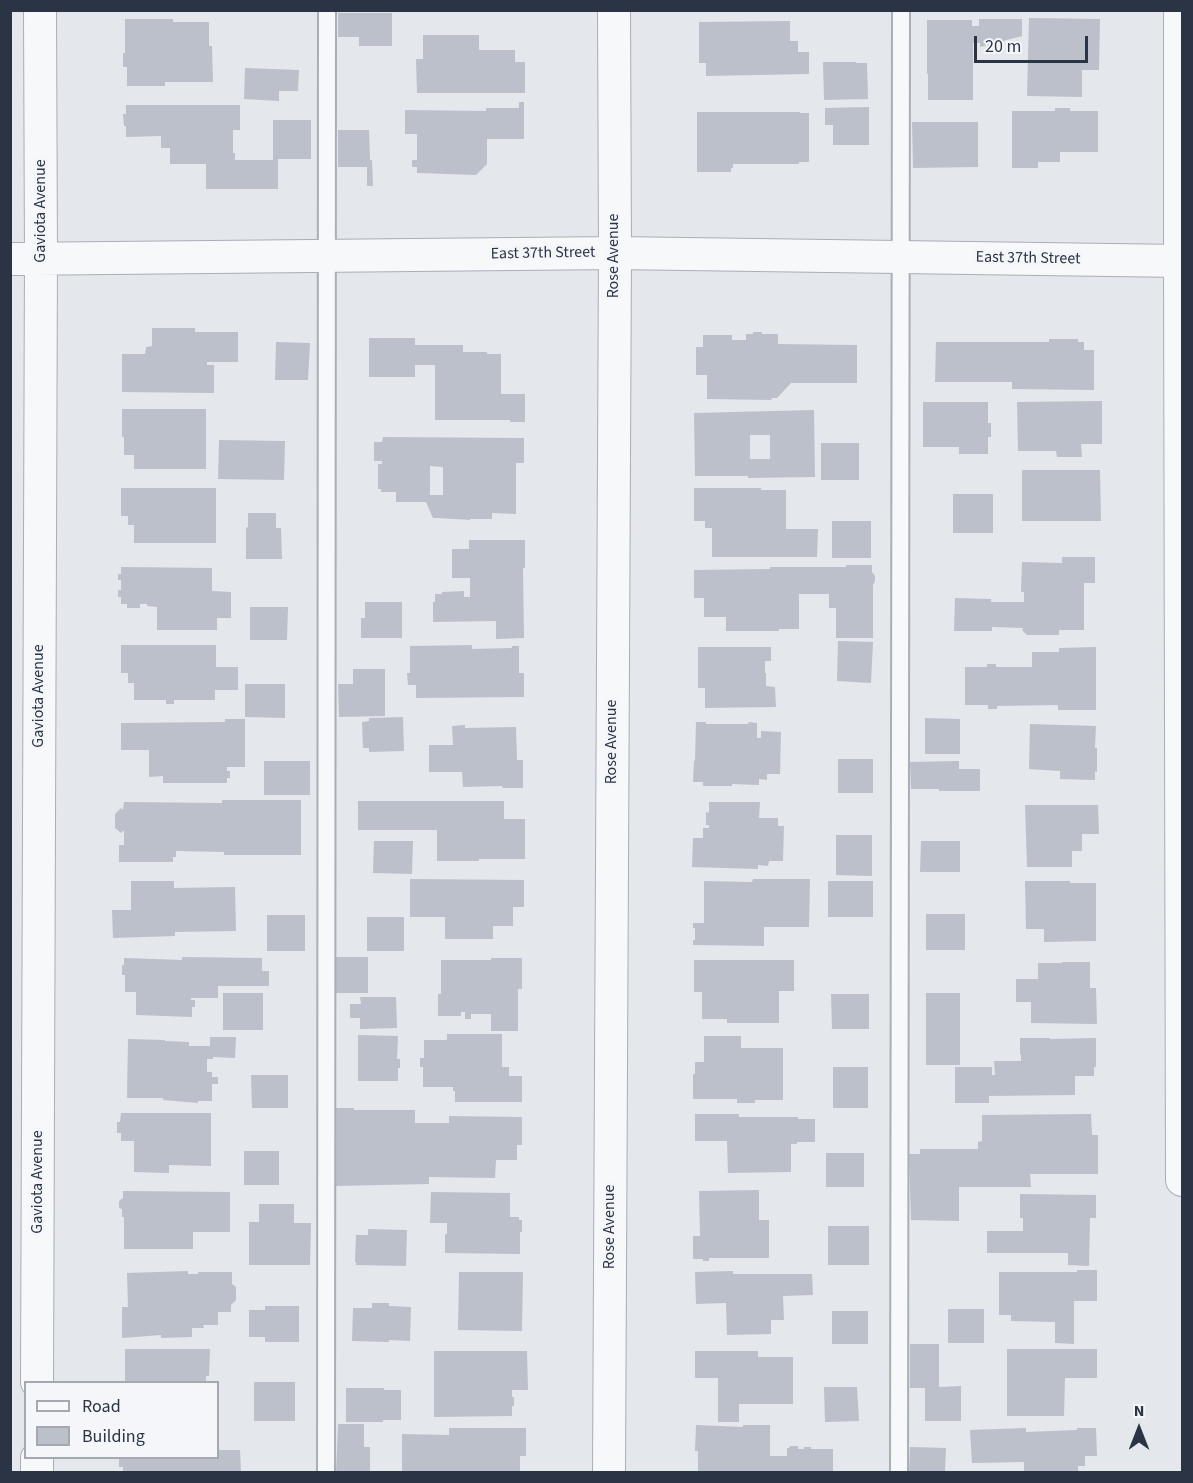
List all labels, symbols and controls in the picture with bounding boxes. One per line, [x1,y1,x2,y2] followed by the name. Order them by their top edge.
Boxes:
[977,24,1091,62] scale bar
[985,34,1021,59] text: 20 m
[31,159,51,263] street label: Gaviota Avenue
[604,214,624,298] street label: Rose Avenue
[490,243,596,265] street label: East 37th Street
[975,248,1081,270] street label: East 37th Street
[29,644,49,748] street label: Gaviota Avenue
[602,700,622,784] street label: Rose Avenue
[28,1130,48,1234] street label: Gaviota Avenue
[600,1185,620,1269] street label: Rose Avenue
[24,1381,219,1459] legend
[82,1394,121,1419] text: Road
[1109,1399,1169,1459] north arrow
[1134,1400,1144,1422] text: N
[82,1424,145,1449] text: Building

